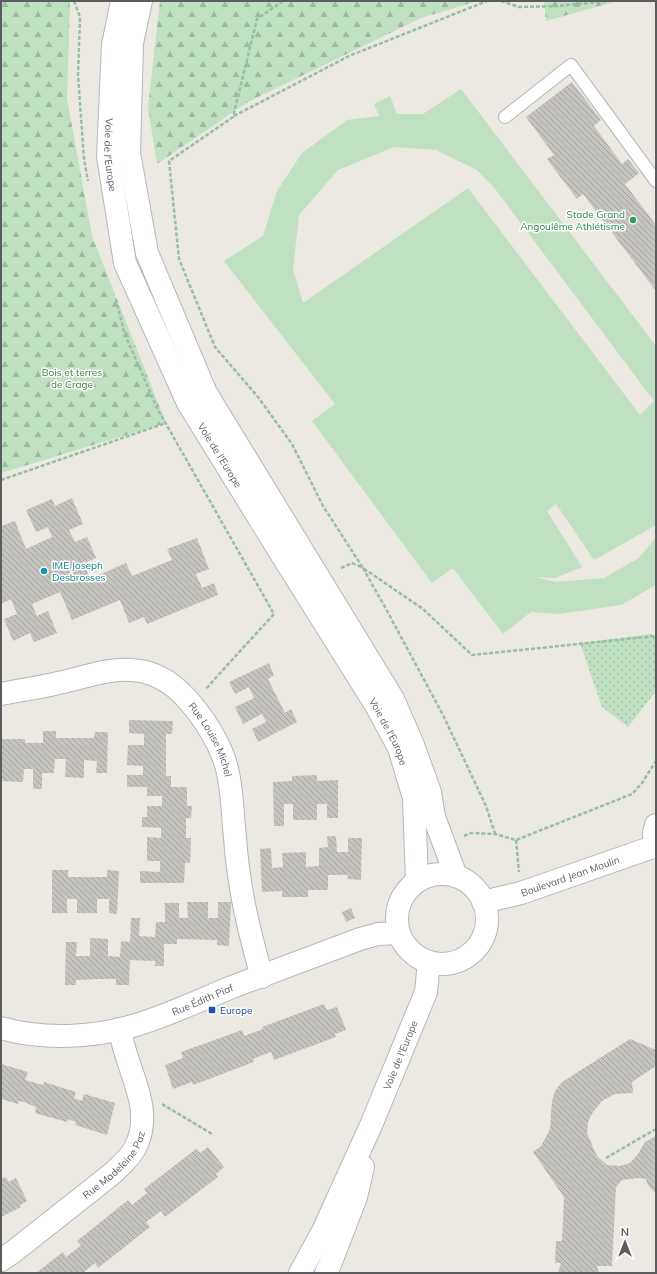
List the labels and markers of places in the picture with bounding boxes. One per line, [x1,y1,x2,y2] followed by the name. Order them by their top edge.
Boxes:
[520,208,625,233] place label: Stade Grand Angoulême Athlétisme
[628,215,638,225] marker: Stade Grand Angoulême Athlétisme
[52,559,106,584] place label: IME Joseph Desbrosses
[39,566,49,576] marker: IME Joseph Desbrosses
[220,1004,252,1017] place label: Europe
[207,1005,217,1015] marker: Europe

